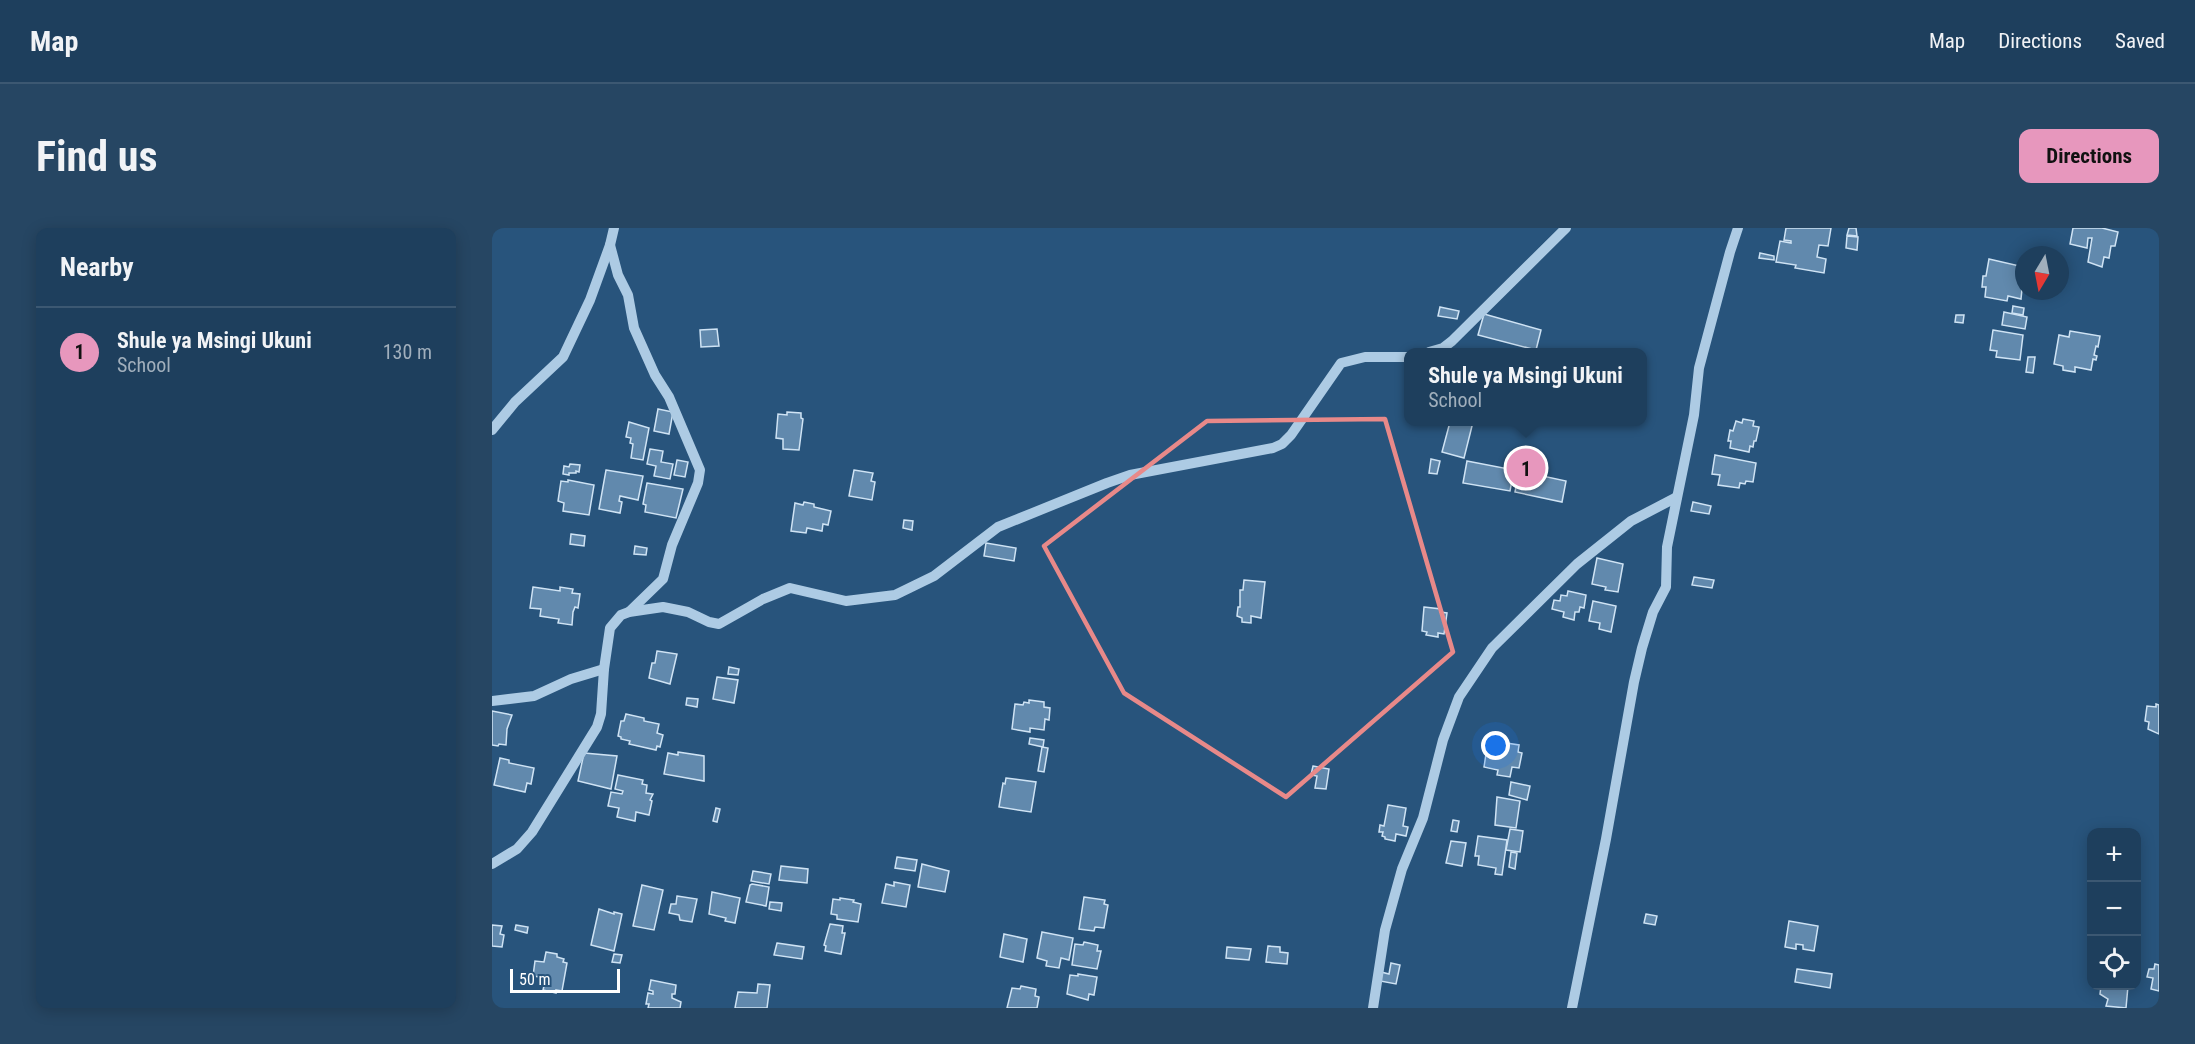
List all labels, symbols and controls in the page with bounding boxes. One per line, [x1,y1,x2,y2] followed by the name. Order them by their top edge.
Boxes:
[30,25,78,58] text: Map
[1929,29,1965,53] text: Map
[1998,29,2082,53] text: Directions
[2115,29,2165,53] text: Saved
[2019,129,2159,183] button: Directions
[36,132,157,181] text: Find us
[2015,246,2069,300] north arrow
[60,252,134,282] text: Nearby
[117,328,312,353] text: Shule ya Msingi Ukuni
[74,340,85,364] text: 1
[383,340,432,364] text: 130 m
[1404,348,1647,426] popup
[117,353,171,377] text: School
[1428,363,1623,388] text: Shule ya Msingi Ukuni
[1428,388,1482,412] text: School
[1506,446,1546,490] pin: 1
[1481,731,1510,760] your location
[2087,828,2141,990] map controls
[2087,828,2141,882] button: +
[2087,882,2141,936] button: −
[2087,936,2141,990] button: locate
[510,966,620,994] scale bar
[519,970,551,989] text: 50 m

